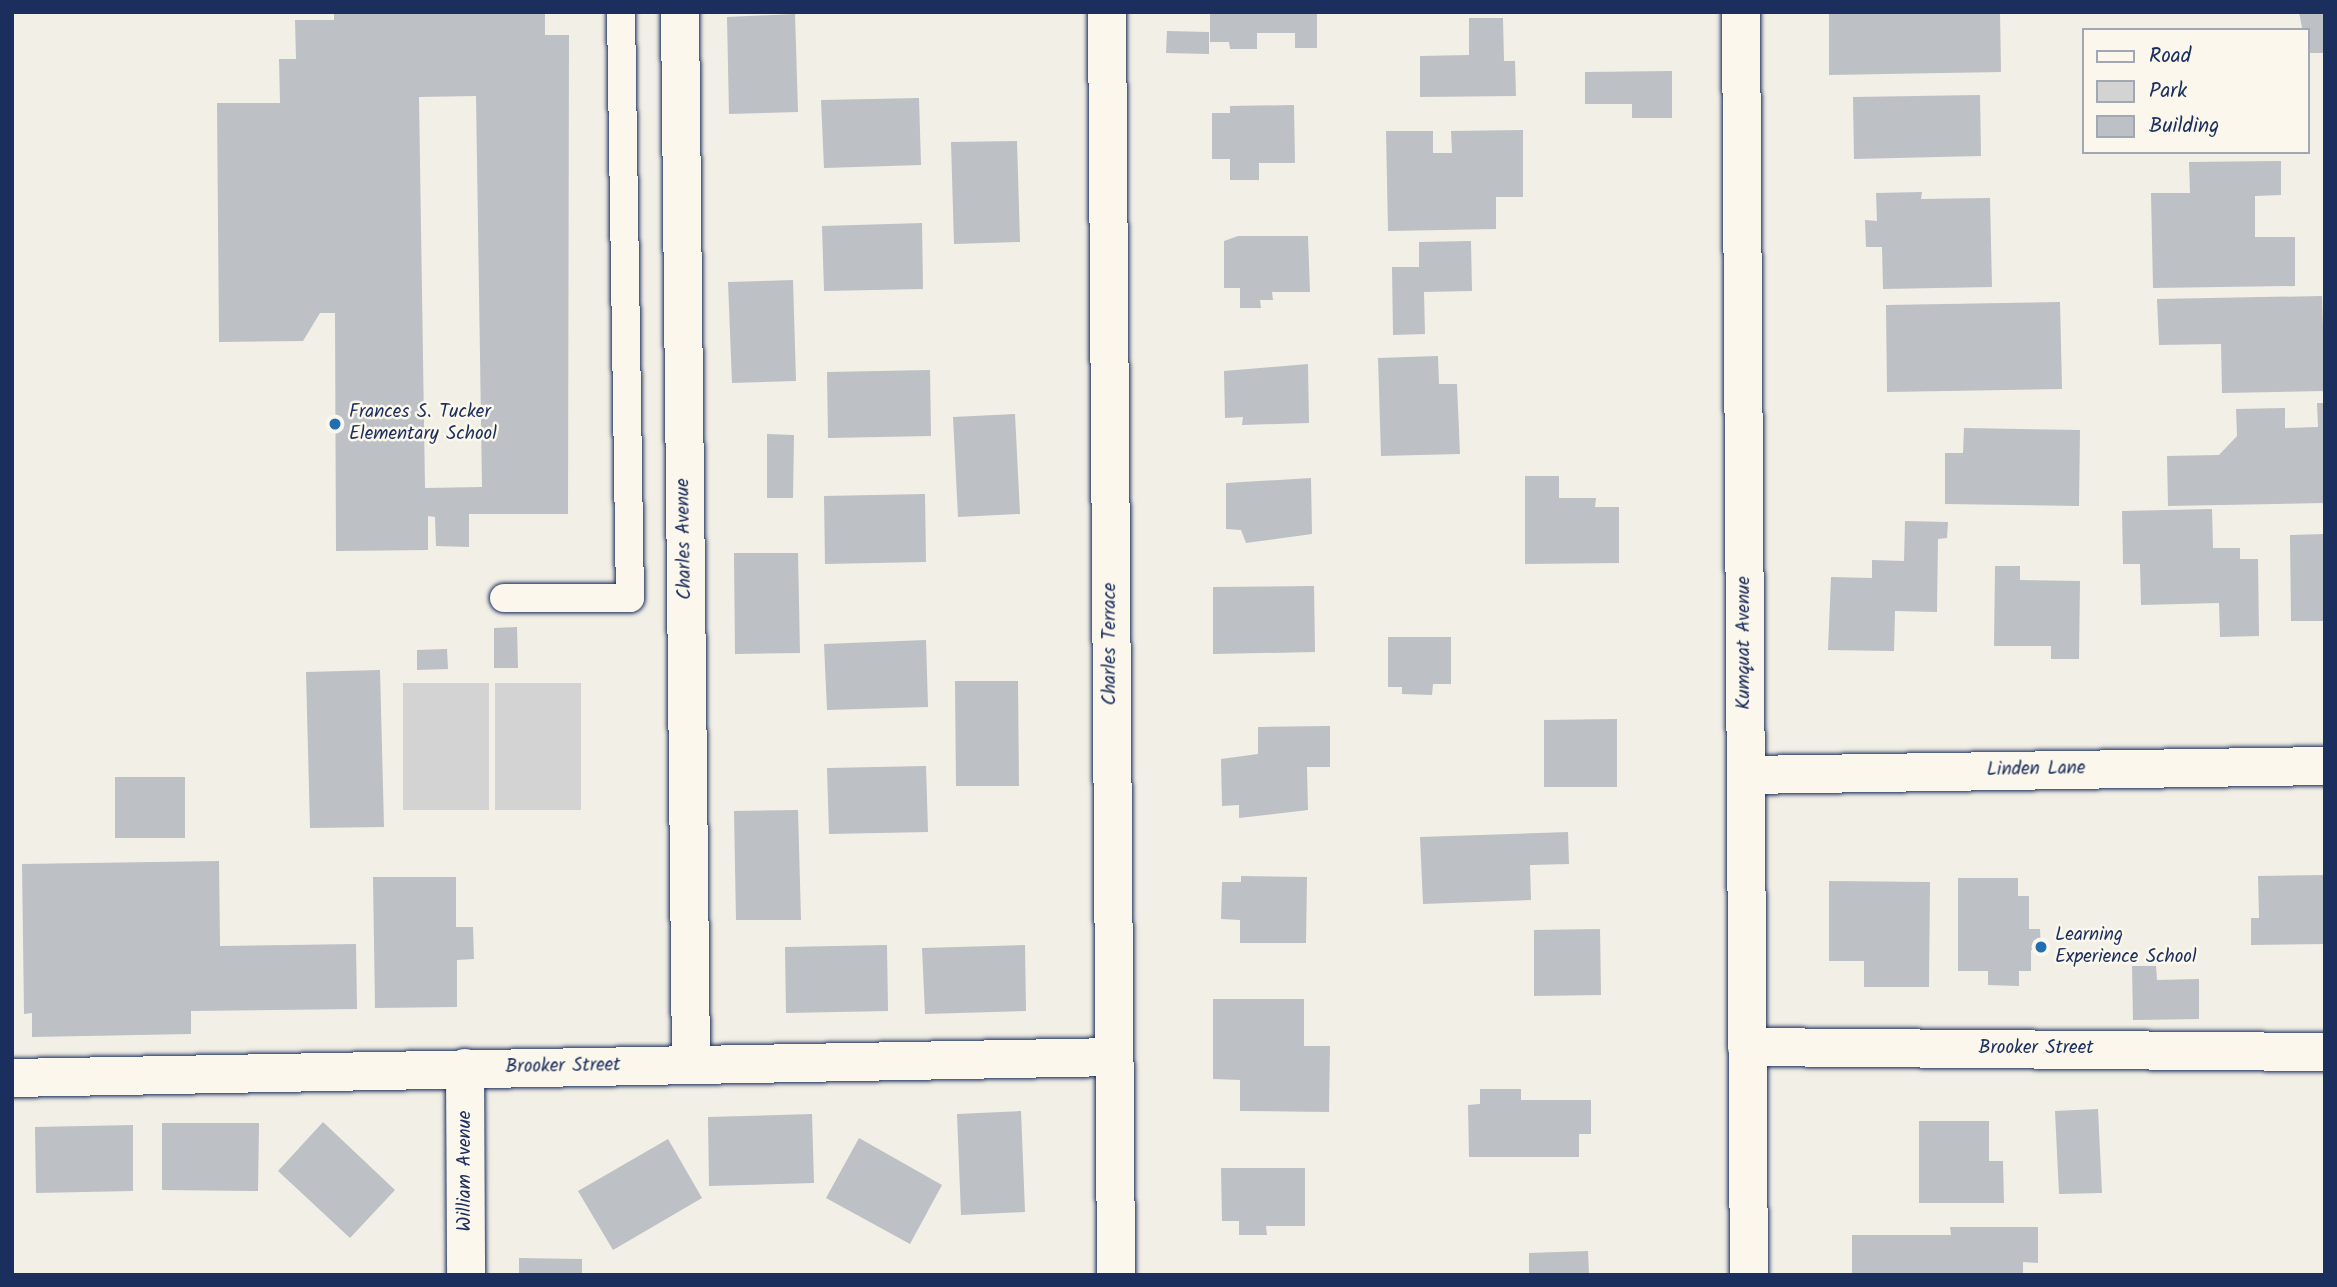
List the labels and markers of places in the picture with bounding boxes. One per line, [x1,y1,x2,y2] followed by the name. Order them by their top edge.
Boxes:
[349,402,497,446] place label: Frances S. Tucker Elementary School
[327,416,343,432] marker: Frances S. Tucker Elementary School
[2055,925,2197,969] place label: Learning Experience School
[2033,939,2049,955] marker: Learning Experience School

